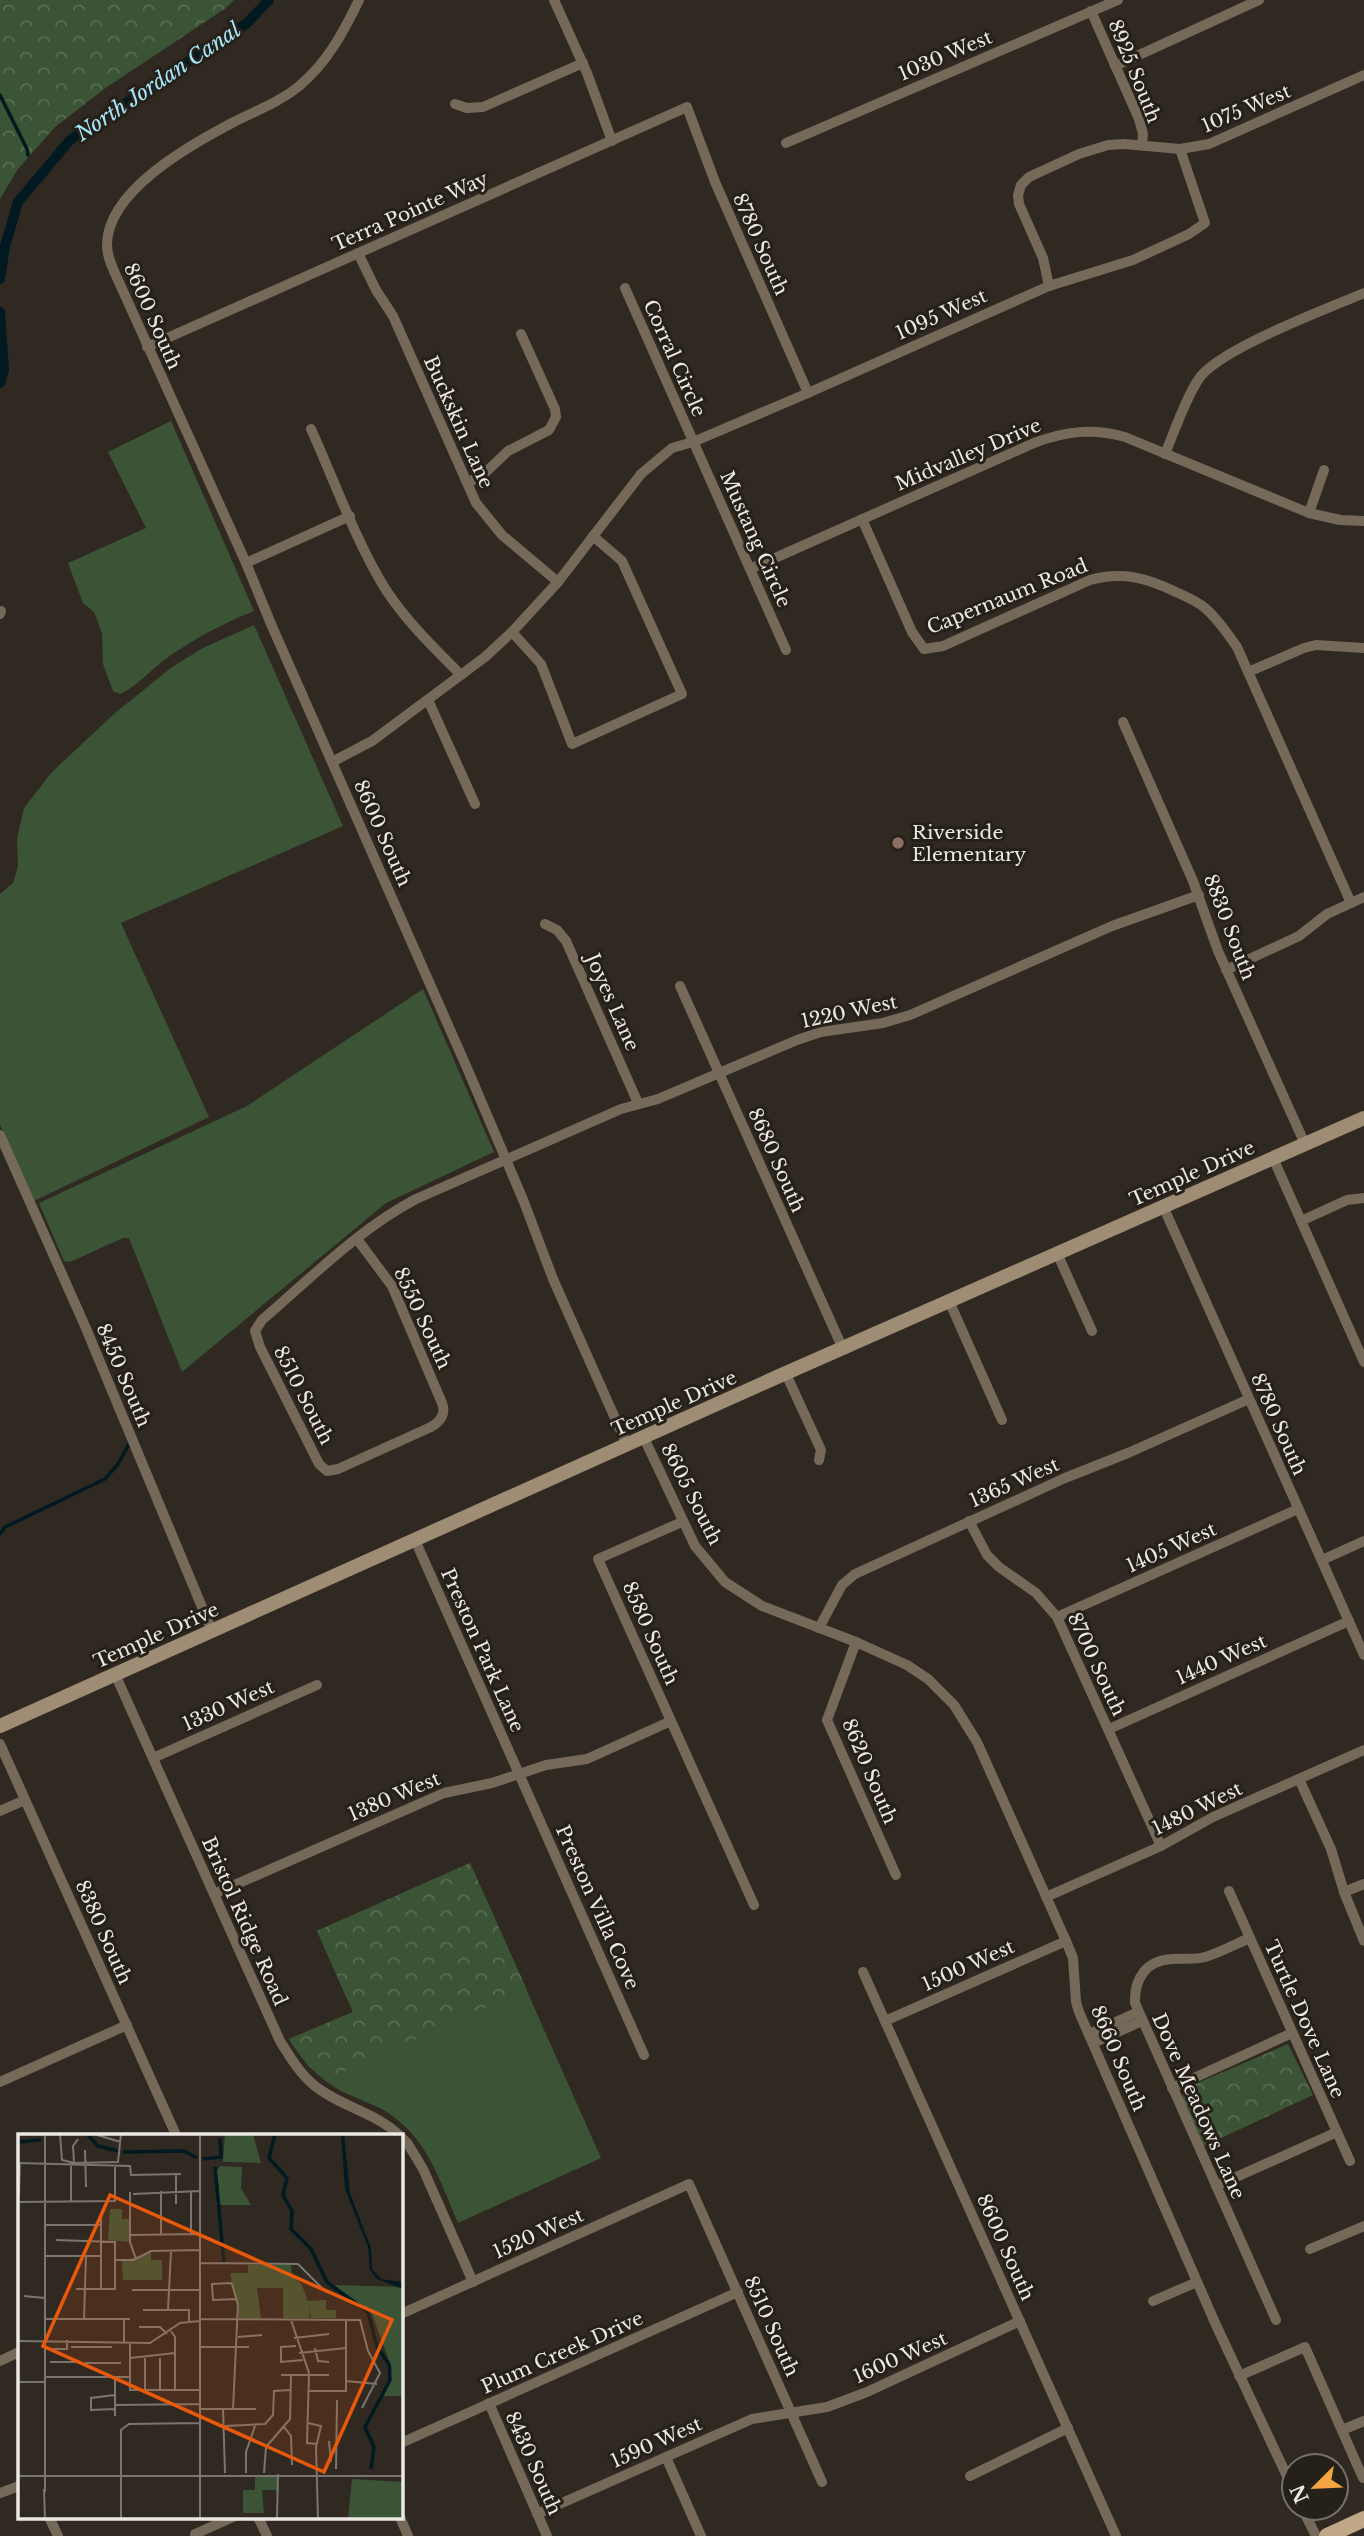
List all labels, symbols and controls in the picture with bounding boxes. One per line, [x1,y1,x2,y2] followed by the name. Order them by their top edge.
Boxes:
[1103,16,1166,126] street label: 8925 South
[69,17,246,148] water label: North Jordan Canal
[895,25,996,86] street label: 1030 West
[1198,79,1295,137] street label: 1075 West
[329,167,492,256] street label: Terra Pointe Way
[728,190,793,299] street label: 8780 South
[119,259,186,373] street label: 8600 South
[892,284,991,345] street label: 1095 West
[638,296,711,420] street label: Corral Circle
[419,352,498,492] street label: Buckskin Lane
[892,413,1045,496] street label: Midvalley Drive
[715,467,796,611] street label: Mustang Circle
[923,554,1091,639] street label: Capernaum Road
[349,776,416,890] street label: 8600 South
[912,821,1026,866] place label: Riverside Elementary
[890,835,906,851] marker: Riverside Elementary
[1199,871,1260,983] street label: 8830 South
[580,947,644,1054] street label: Joyes Lane
[799,990,900,1033] street label: 1220 West
[743,1104,810,1216] street label: 8680 South
[1126,1136,1258,1211] street label: Temple Drive
[389,1264,456,1373] street label: 8550 South
[91,1320,156,1430] street label: 8450 South
[269,1342,338,1448] street label: 8510 South
[608,1366,740,1441] street label: Temple Drive
[1246,1370,1311,1479] street label: 8780 South
[656,1439,727,1549] street label: 8605 South
[966,1452,1063,1512] street label: 1365 West
[1123,1517,1221,1578] street label: 1405 West
[436,1565,529,1736] street label: Preston Park Lane
[618,1578,684,1688] street label: 8580 South
[90,1598,222,1673] street label: Temple Drive
[1063,1609,1130,1720] street label: 8700 South
[1172,1629,1271,1690] street label: 1440 West
[179,1675,278,1736] street label: 1330 West
[837,1715,902,1827] street label: 8620 South
[345,1767,444,1826] street label: 1380 West
[1149,1777,1247,1840] street label: 1480 West
[551,1821,644,1993] street label: Preston Villa Cove
[197,1833,292,2009] street label: Bristol Ridge Road
[70,1877,137,1988] street label: 8380 South
[918,1935,1019,1996] street label: 1500 West
[1259,1937,1350,2102] street label: Turtle Dove Lane
[1086,2002,1151,2115] street label: 8660 South
[1147,2010,1250,2203] street label: Dove Meadows Lane
[18,2134,402,2518] inset map
[972,2190,1039,2304] street label: 8600 South
[489,2203,588,2264] street label: 1520 West
[739,2272,804,2380] street label: 8510 South
[478,2306,647,2399] street label: Plum Creek Drive
[850,2326,951,2388] street label: 1600 West
[500,2408,567,2519] street label: 8430 South
[607,2412,706,2473] street label: 1590 West
[1280,2452,1350,2522] north arrow
[1286,2481,1314,2507] text: N

